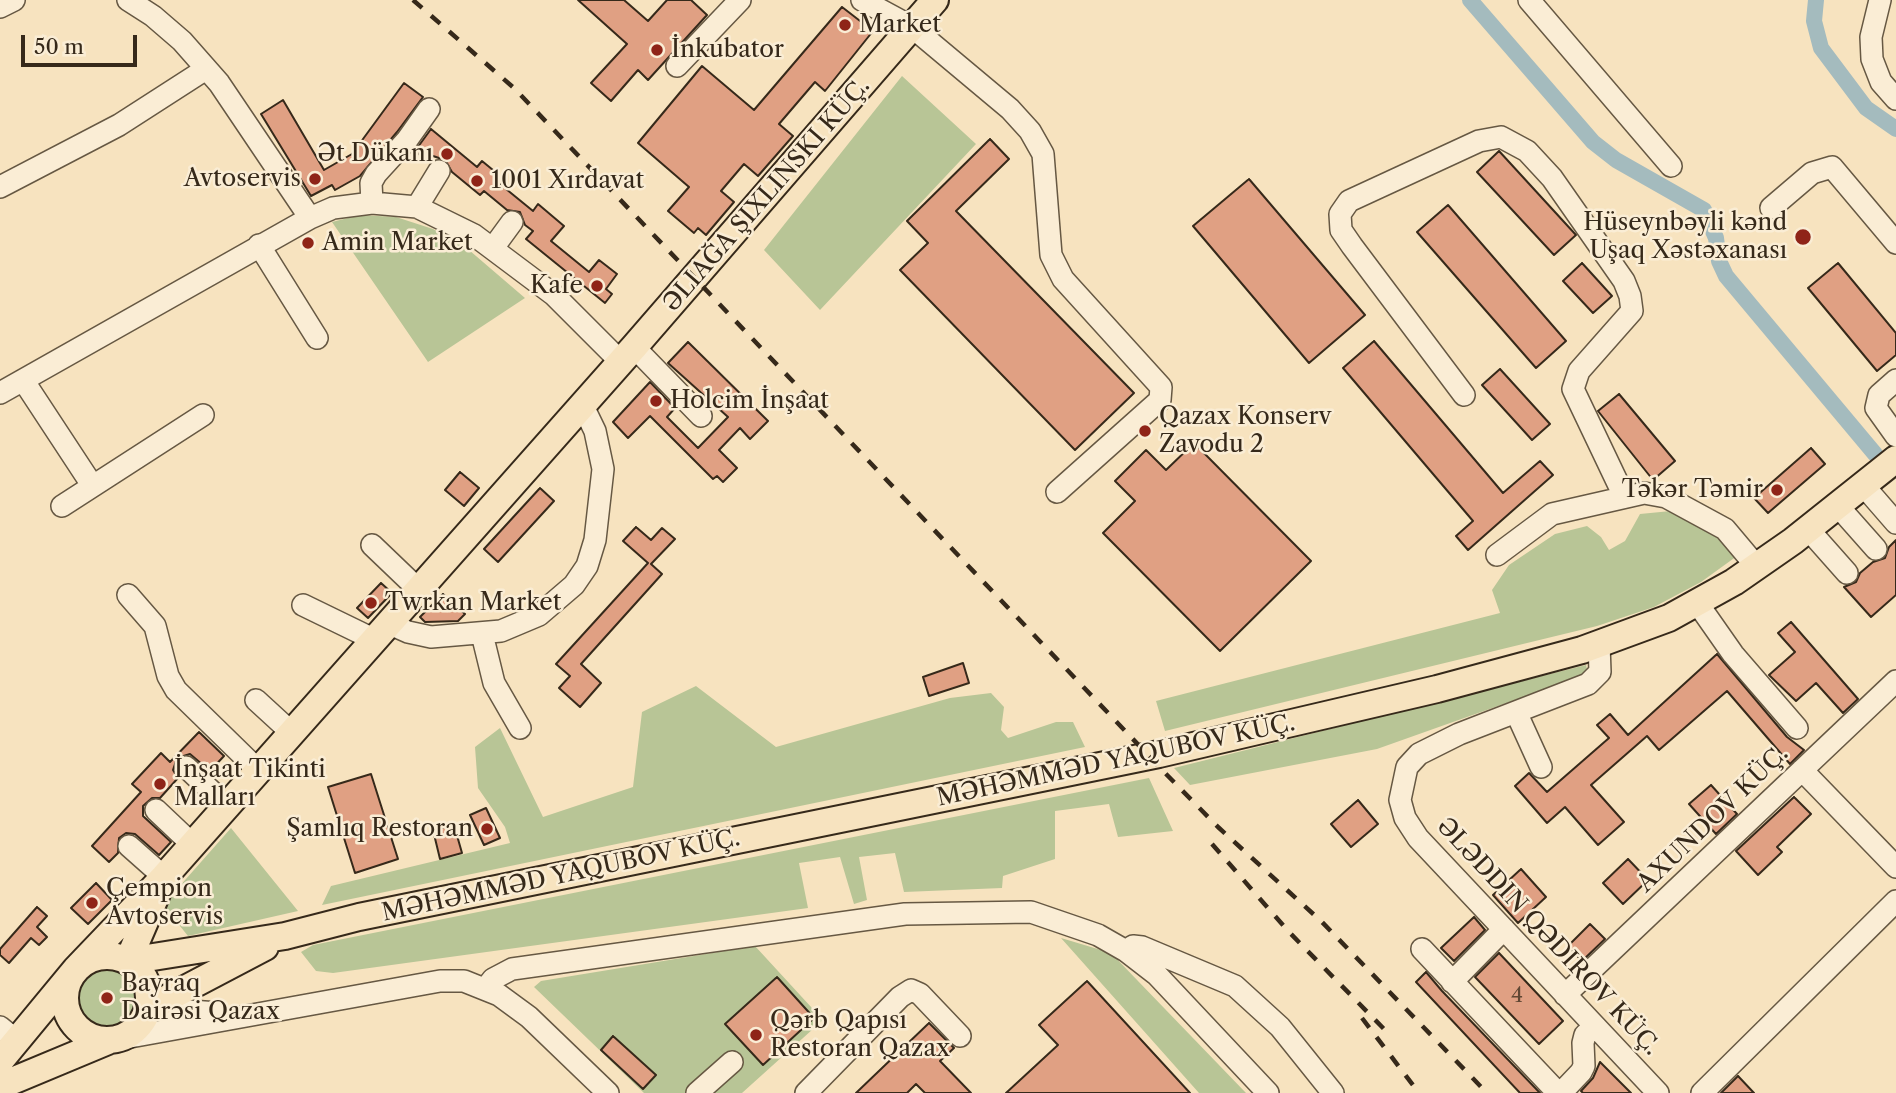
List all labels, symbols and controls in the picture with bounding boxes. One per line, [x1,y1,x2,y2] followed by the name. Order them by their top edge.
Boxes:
[859,11,941,39] place label: Market
[837,17,853,33] marker: Market
[24,21,140,65] scale bar
[34,34,84,59] text: 50 m
[671,36,784,64] place label: İnkubator
[649,42,665,58] marker: İnkubator
[658,72,876,318] street label: ƏLIAĞA ŞIXLINSKI KÜÇ.
[317,140,433,168] place label: Ət Dükanı
[439,146,455,162] marker: Ət Dükanı
[184,165,301,193] place label: Avtoservis
[491,167,644,195] place label: 1001 Xırdavat
[307,171,323,187] marker: Avtoservis
[469,173,485,189] marker: 1001 Xırdavat
[1583,209,1787,265] place label: Hüseynbəyli kənd Uşaq Xəstəxanası
[1793,227,1813,247] marker: Hüseynbəyli kənd Uşaq Xəstəxanası
[322,229,473,257] place label: Amin Market
[300,235,316,251] marker: Amin Market
[530,272,583,300] place label: Kafe
[589,278,605,294] marker: Kafe
[670,387,829,415] place label: Holcim İnşaat
[648,393,664,409] marker: Holcim İnşaat
[1159,403,1332,459] place label: Qazax Konserv Zavodu 2
[1137,423,1153,439] marker: Qazax Konserv Zavodu 2
[1622,476,1763,504] place label: Təkər Təmir
[1769,482,1785,498] marker: Təkər Təmir
[385,589,561,617] place label: Twrkan Market
[363,595,379,611] marker: Twrkan Market
[934,709,1298,813] street label: MƏHƏMMƏD YAQUBOV KÜÇ.
[1631,740,1795,898] street label: AXUNDOV KÜÇ.
[174,756,326,812] place label: İnşaat Tikinti Malları
[152,776,168,792] marker: İnşaat Tikinti Malları
[1430,812,1666,1062] street label: ƏLƏDDIN QƏDIROV KÜÇ.
[286,815,473,843] place label: Şamlıq Restoran
[479,821,495,837] marker: Şamlıq Restoran
[379,824,743,928] street label: MƏHƏMMƏD YAQUBOV KÜÇ.
[106,875,223,931] place label: Çempion Avtoservis
[84,895,100,911] marker: Çempion Avtoservis
[121,970,280,1026] place label: Bayraq Dairəsi Qazax
[1511,983,1523,1009] house number: 4
[99,990,115,1006] marker: Bayraq Dairəsi Qazax
[770,1007,950,1063] place label: Qərb Qapısı Restoran Qazax
[748,1027,764,1043] marker: Qərb Qapısı Restoran Qazax

